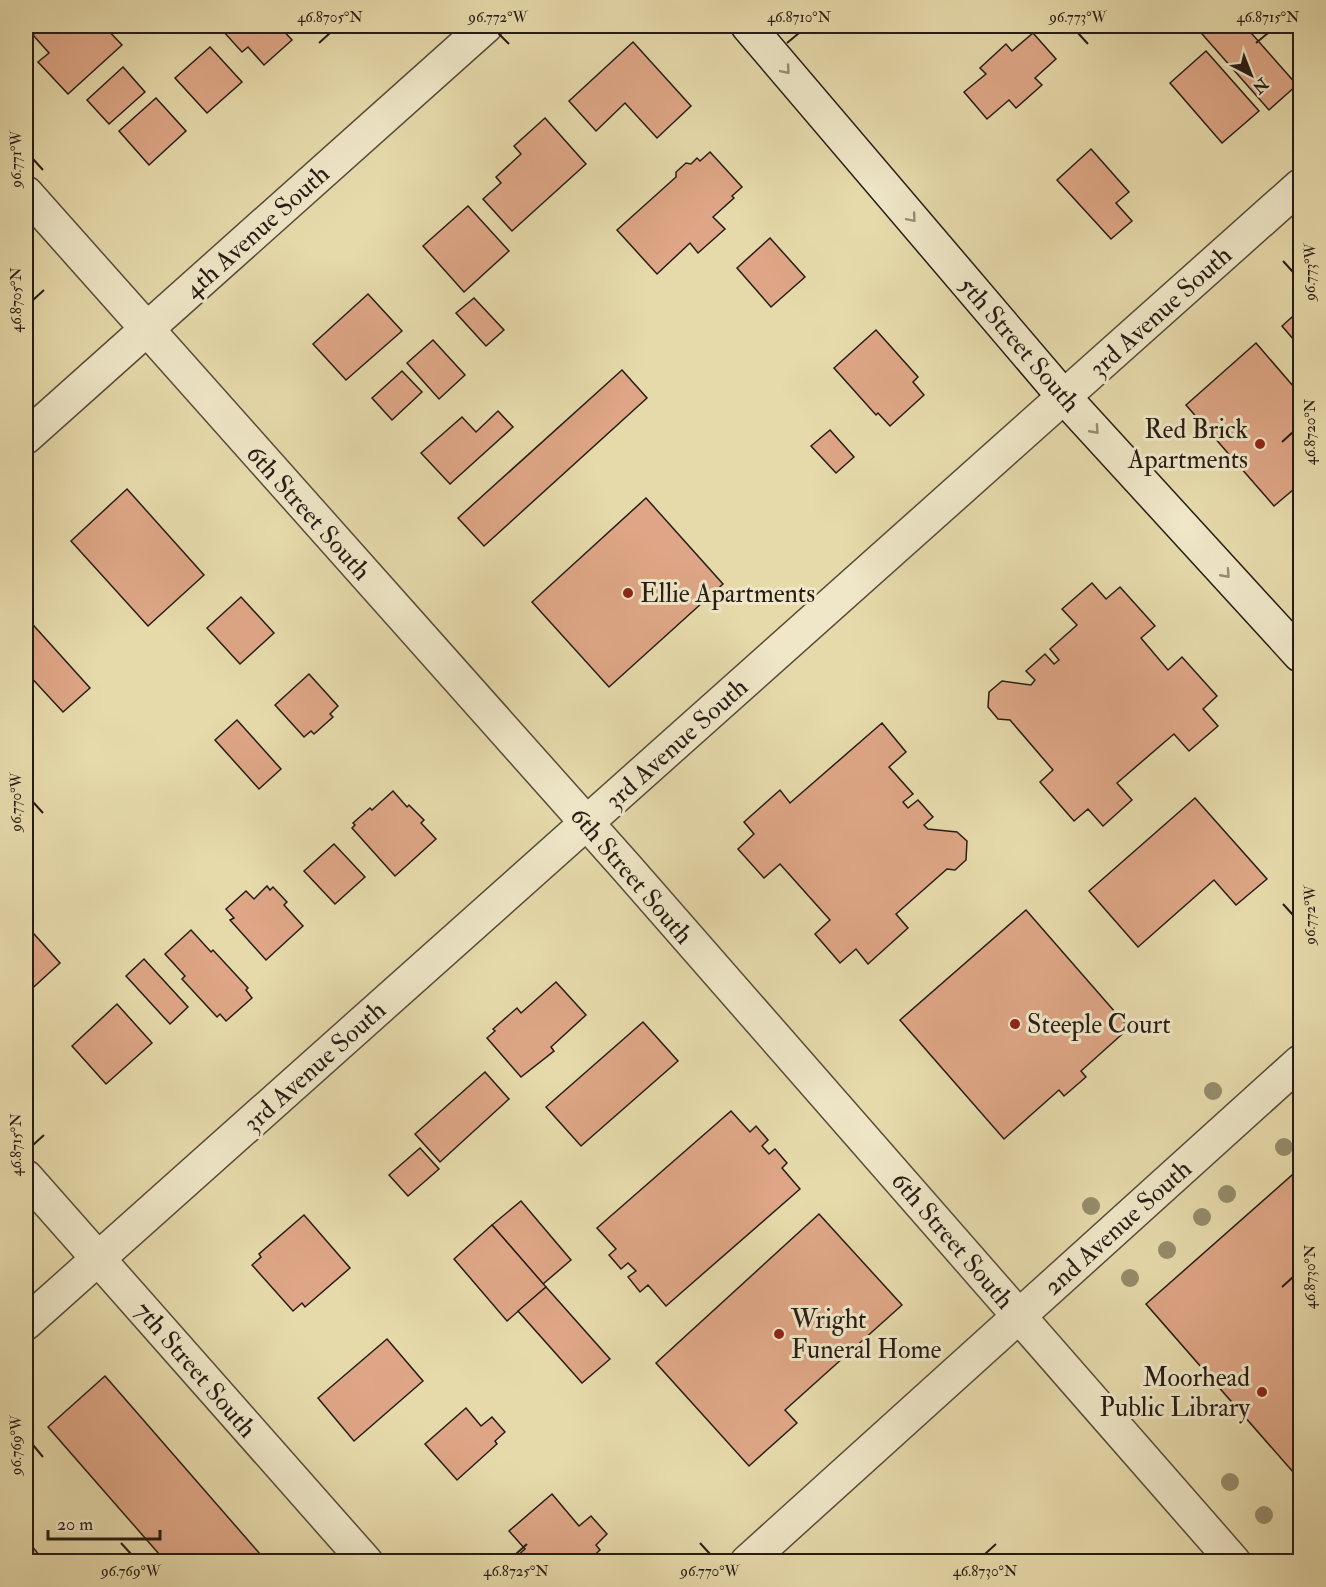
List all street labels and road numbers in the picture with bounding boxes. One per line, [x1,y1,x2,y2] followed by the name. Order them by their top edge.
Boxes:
[177,158,336,305] street label: 4th Avenue South
[1083,239,1239,384] street label: 3rd Avenue South
[952,270,1087,419] street label: 5th Street South
[239,438,378,587] street label: 6th Street South
[599,671,755,816] street label: 3rd Avenue South
[563,801,700,951] street label: 6th Street South
[237,994,393,1139] street label: 3rd Avenue South
[1037,1153,1198,1303] street label: 2nd Avenue South
[884,1166,1021,1316] street label: 6th Street South
[127,1295,263,1445] street label: 7th Street South

